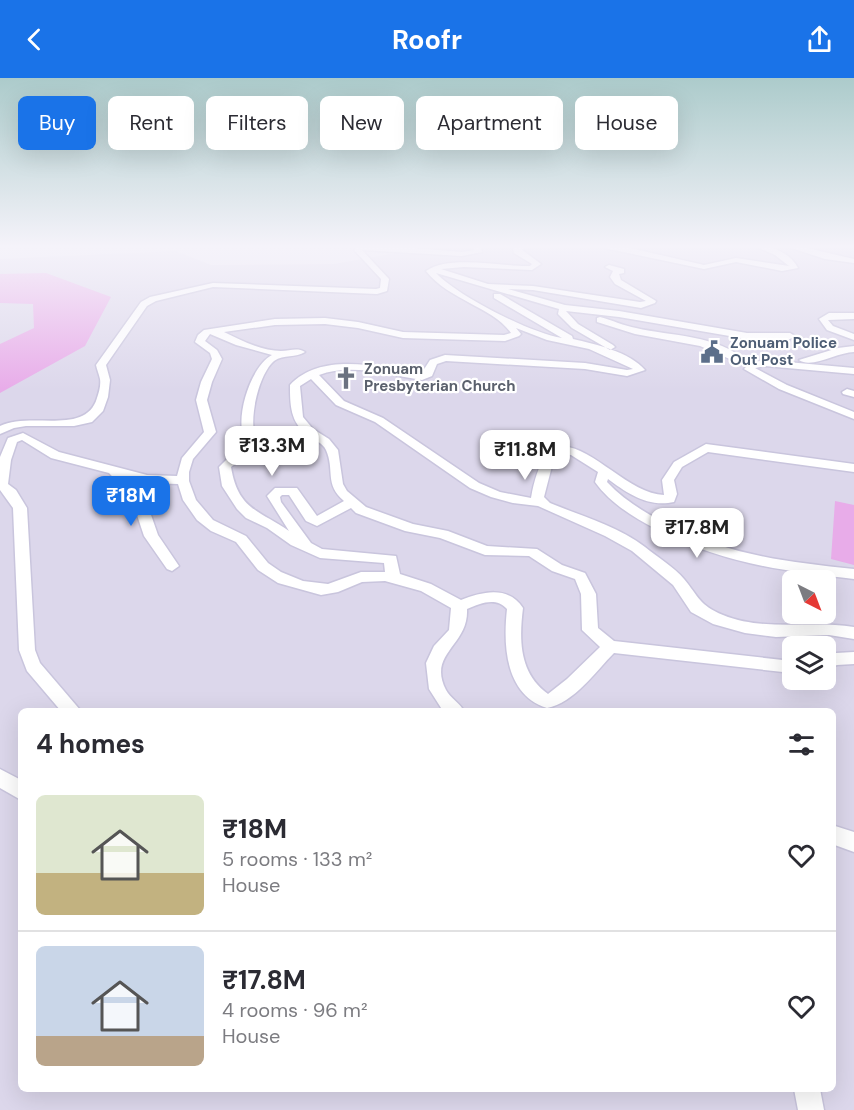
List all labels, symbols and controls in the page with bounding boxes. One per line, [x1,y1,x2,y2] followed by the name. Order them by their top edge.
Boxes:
[392,22,462,57] text: Roofr
[18,23,51,56] icon: back
[803,23,836,56] icon: share
[18,96,96,150] chip: Buy
[108,96,194,150] chip: Rent
[206,96,308,150] chip: Filters
[320,96,404,150] chip: New
[416,96,563,150] chip: Apartment
[575,96,678,150] chip: House
[730,333,837,370] place label: Zonuam Police Out Post
[699,339,725,365] public building icon: Zonuam Police Out Post
[364,359,516,396] place label: Zonuam Presbyterian Church
[333,365,359,391] church icon: Zonuam Presbyterian Church
[223,426,321,477] pin: ₹13.3M
[476,430,574,481] pin: ₹11.8M
[239,432,305,458] text: ₹13.3M
[494,436,556,462] text: ₹11.8M
[95,476,167,527] pin: ₹18M
[106,482,156,508] text: ₹18M
[648,508,746,559] pin: ₹17.8M
[665,514,729,540] text: ₹17.8M
[782,570,836,624] north arrow
[782,570,836,690] map controls
[782,636,836,690] button: layers
[36,727,145,761] text: 4 homes
[785,728,818,761] icon: filters
[222,812,287,846] text: ₹18M
[84,819,156,891] icon: home
[785,839,818,872] icon: heart
[222,846,372,872] text: 5 rooms · 133 m²
[222,872,280,898] text: House
[222,963,306,997] text: ₹17.8M
[84,970,156,1042] icon: home
[785,990,818,1023] icon: heart
[222,997,368,1023] text: 4 rooms · 96 m²
[222,1023,280,1049] text: House

